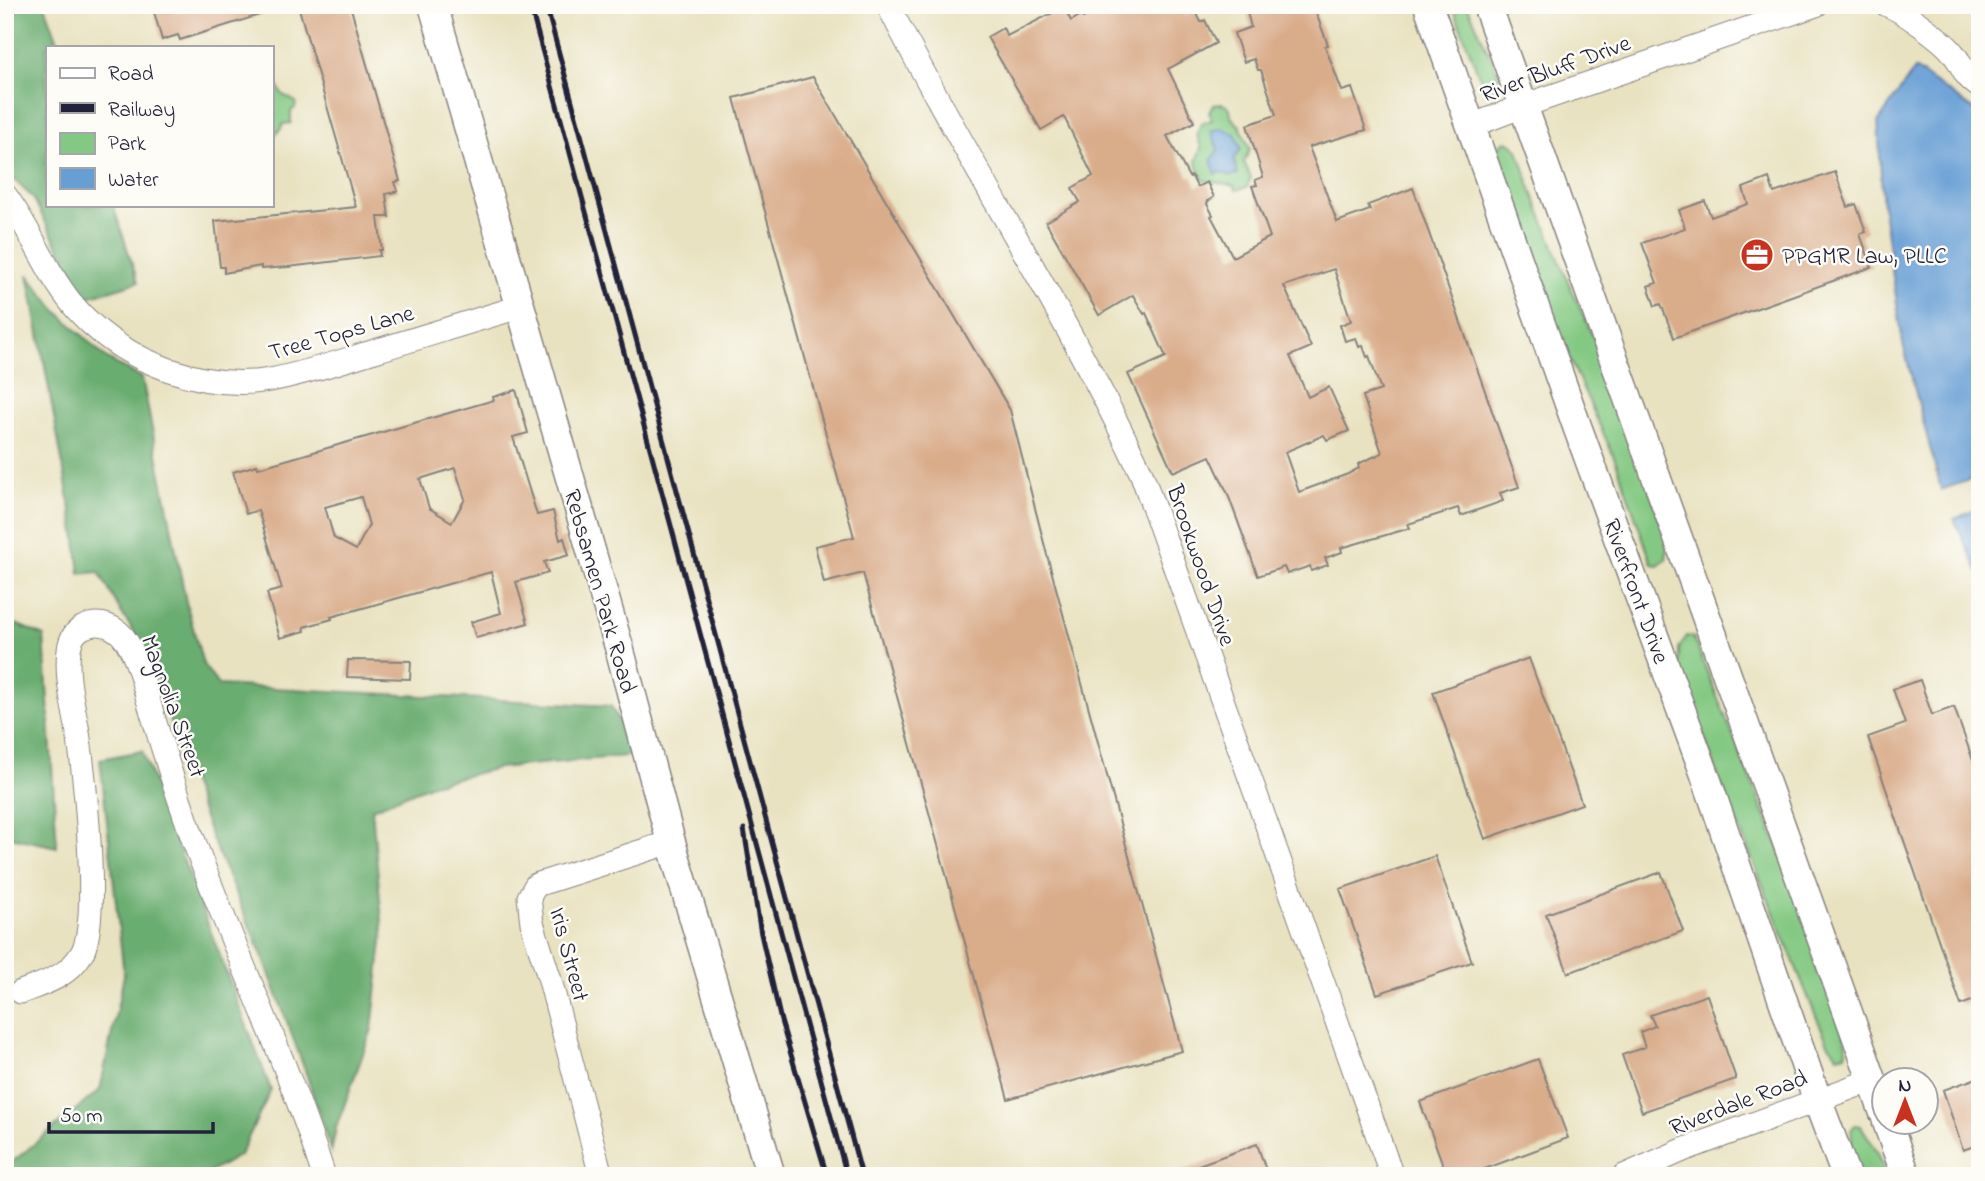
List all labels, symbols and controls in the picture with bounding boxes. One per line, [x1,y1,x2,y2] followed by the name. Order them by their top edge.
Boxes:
[1476,27,1636,114] street label: River Bluff Drive
[46,46,273,206] legend
[108,60,154,90] text: Road
[108,96,175,128] text: Railway
[108,130,147,160] text: Park
[108,166,159,196] text: Water
[1738,236,1776,274] office icon: PPGMR Law, PLLC
[1782,240,1947,275] place label: PPGMR Law, PLLC
[265,297,419,372] street label: Tree Tops Lane
[1155,480,1244,651] street label: Brookwood Drive
[553,486,645,698] street label: Rebsamen Park Road
[1592,514,1677,670] street label: Riverfront Drive
[130,631,214,783] street label: Magnolia Street
[538,904,597,1006] street label: Iris Street
[1665,1062,1813,1147] street label: Riverdale Road
[1870,1066,1940,1136] north arrow
[1899,1073,1912,1100] text: N
[49,1090,214,1134] scale bar
[60,1102,103,1132] text: 50 m

